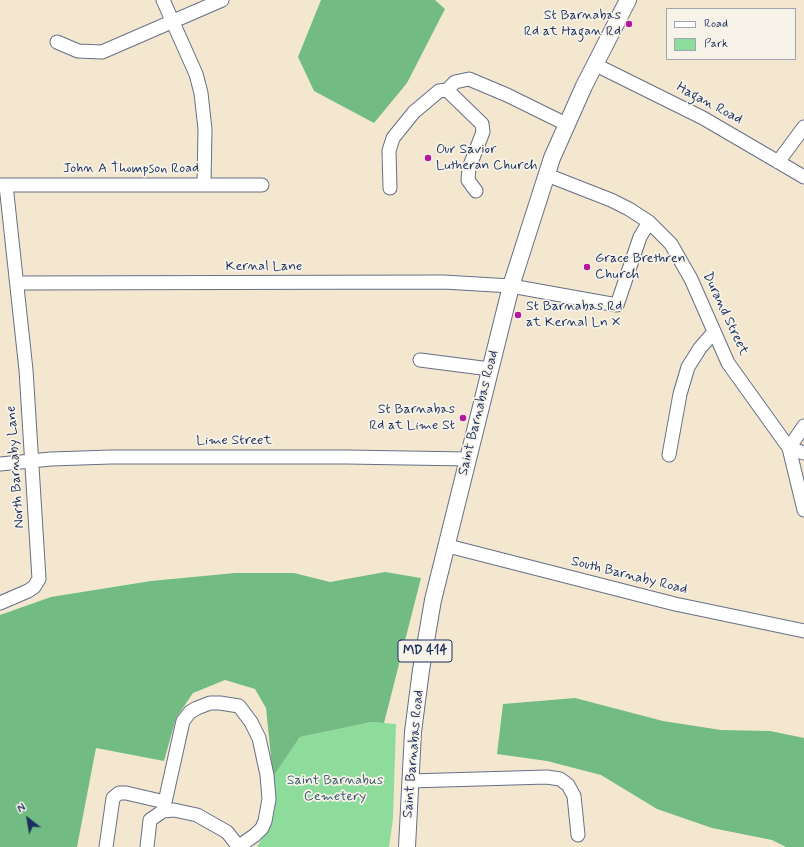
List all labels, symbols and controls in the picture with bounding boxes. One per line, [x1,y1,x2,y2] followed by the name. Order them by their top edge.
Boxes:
[524,8,621,40] place label: St Barnabas Rd at Hagan Rd
[666,8,796,60] legend
[704,16,728,32] text: Road
[624,19,634,29] marker: St Barnabas Rd at Hagan Rd
[704,36,728,52] text: Park
[673,80,745,128] street label: Hagan Road
[436,142,537,174] place label: Our Savior Lutheran Church
[423,153,433,163] marker: Our Savior Lutheran Church
[63,161,199,177] street label: John A Thompson Road
[595,251,686,284] place label: Grace Brethren Church
[226,259,302,275] street label: Kernal Lane
[582,262,592,272] marker: Grace Brethren Church
[698,270,752,358] street label: Durand Street
[526,299,622,332] place label: St Barnabas Rd at Kernal Ln X
[513,310,523,320] marker: St Barnabas Rd at Kernal Ln X
[455,349,503,477] street label: Saint Barnabas Road
[369,402,455,434] place label: St Barnabas Rd at Lime St
[3,405,29,529] street label: North Barnaby Lane
[458,413,468,423] marker: St Barnabas Rd at Lime St
[196,433,272,449] street label: Lime Street
[569,553,689,599] street label: South Barnaby Road
[398,640,452,662] road number: MD 414
[400,689,428,819] street label: Saint Barnabas Road
[287,773,383,806] park label: Saint Barnabus Cemetery
[8,799,48,839] north arrow
[15,801,29,817] text: N

